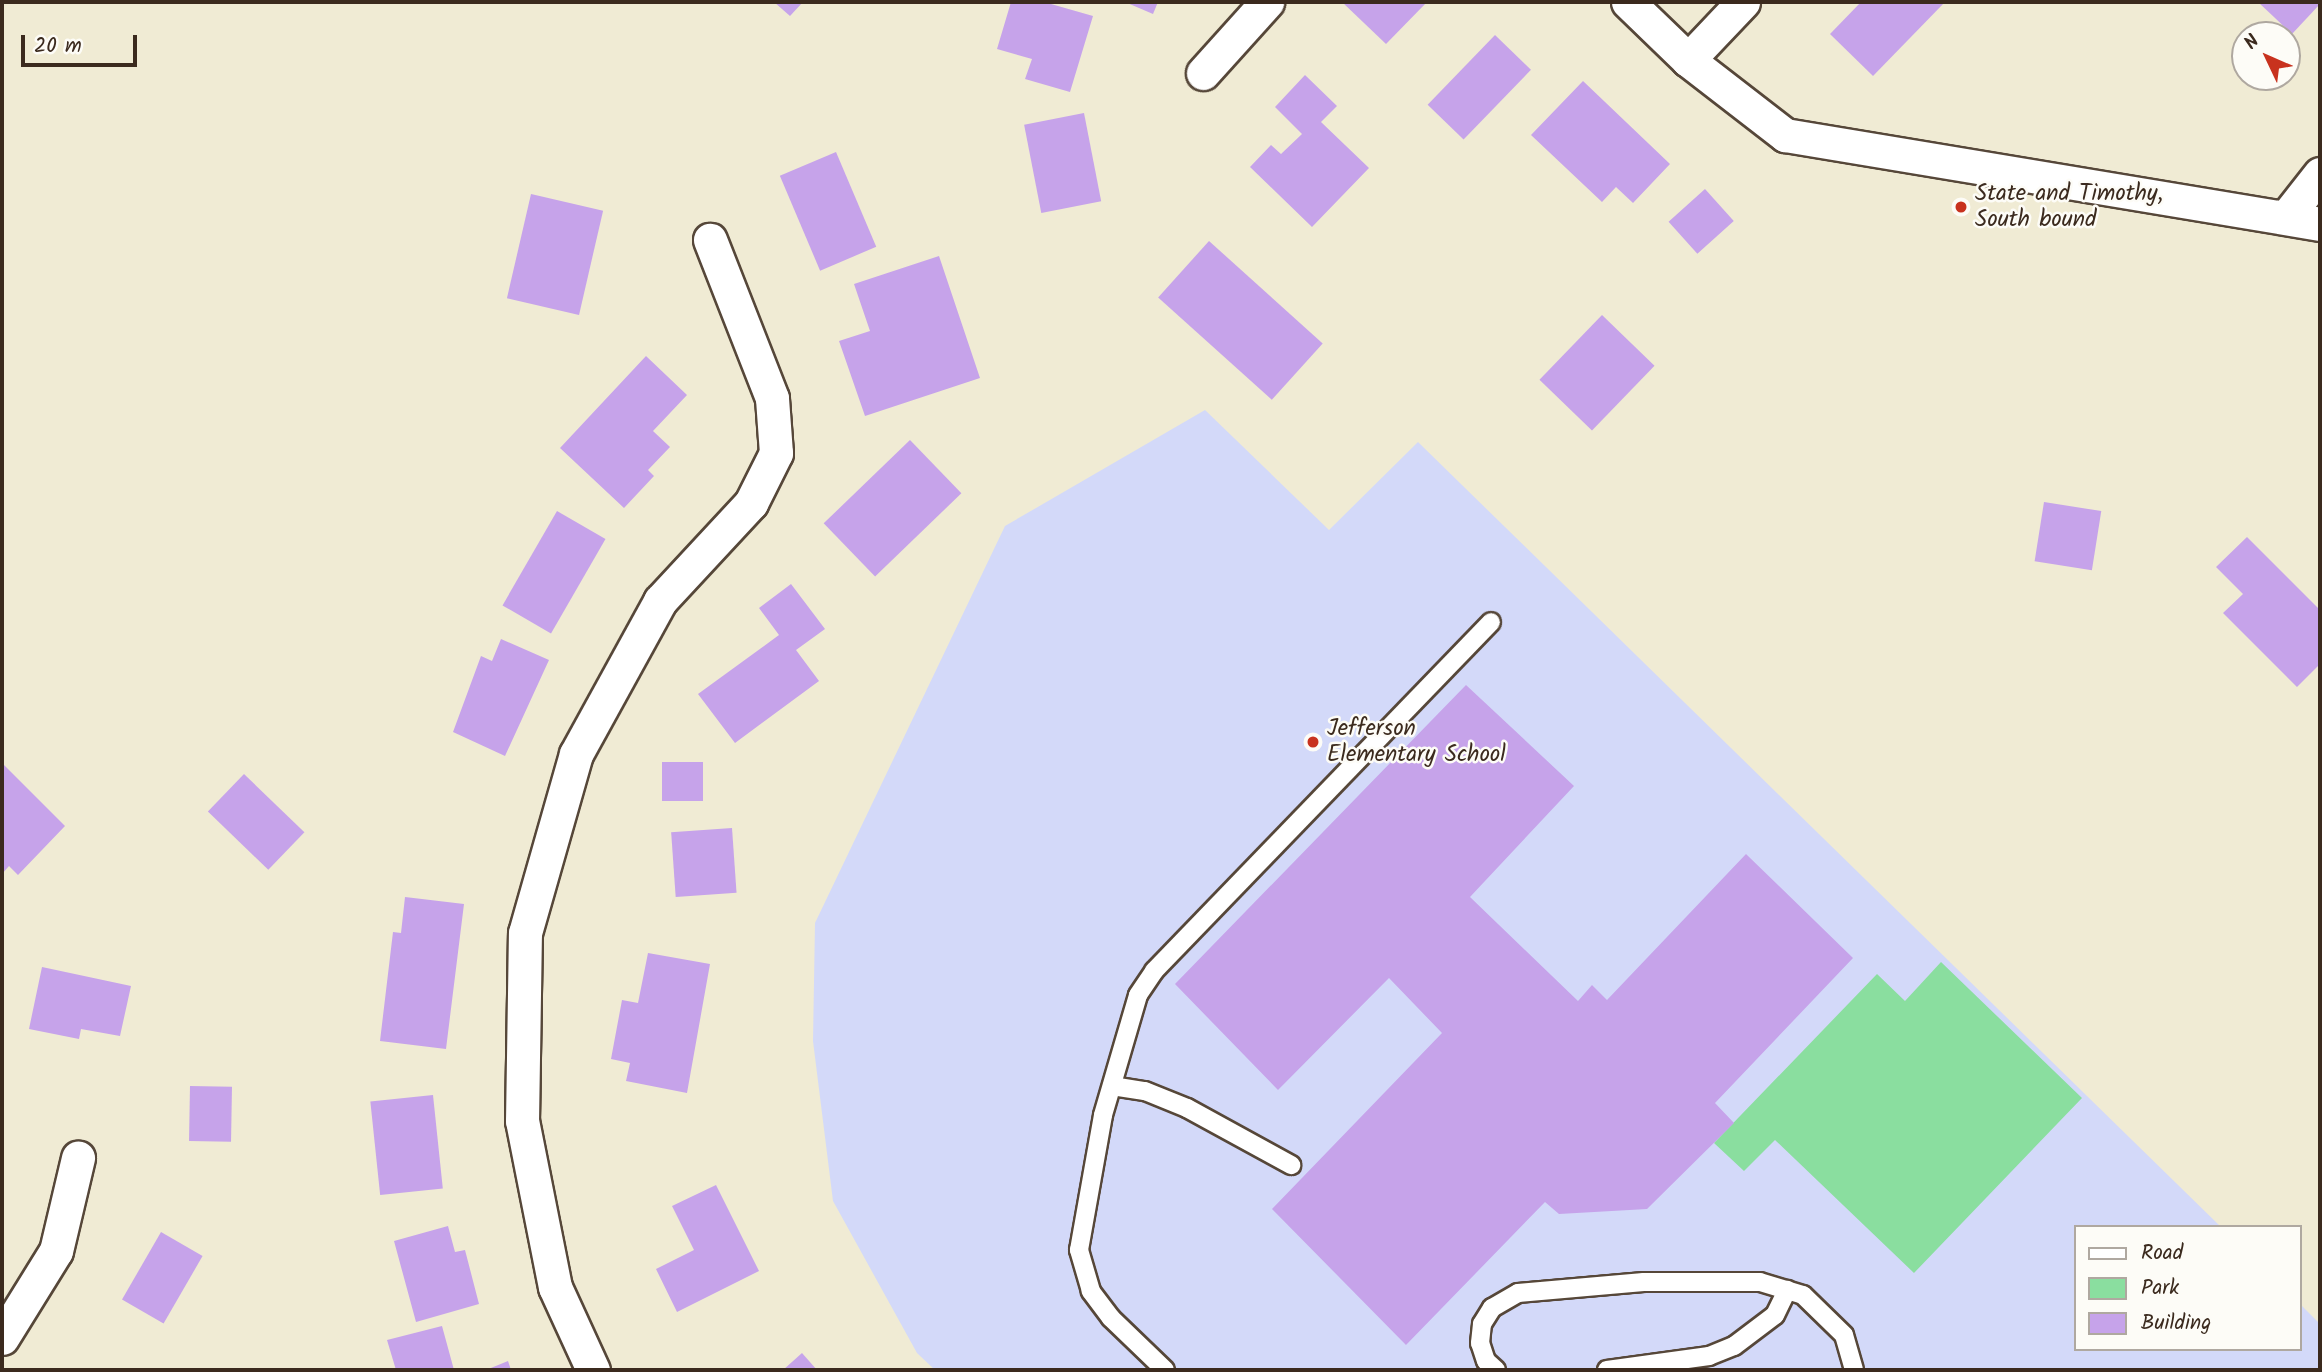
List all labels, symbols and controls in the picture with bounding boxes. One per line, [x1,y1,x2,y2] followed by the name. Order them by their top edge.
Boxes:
[24,21,140,65] scale bar
[2231,21,2301,91] north arrow
[2237,28,2267,58] text: N
[34,30,82,63] text: 20 m
[1975,180,2163,234] place label: State and Timothy, South bound
[1953,199,1969,215] marker: State and Timothy, South bound
[1327,715,1506,769] place label: Jefferson Elementary School
[1305,734,1321,750] marker: Jefferson Elementary School
[2074,1225,2301,1351] legend
[2141,1237,2183,1270] text: Road
[2141,1272,2179,1305] text: Park
[2141,1307,2211,1340] text: Building

